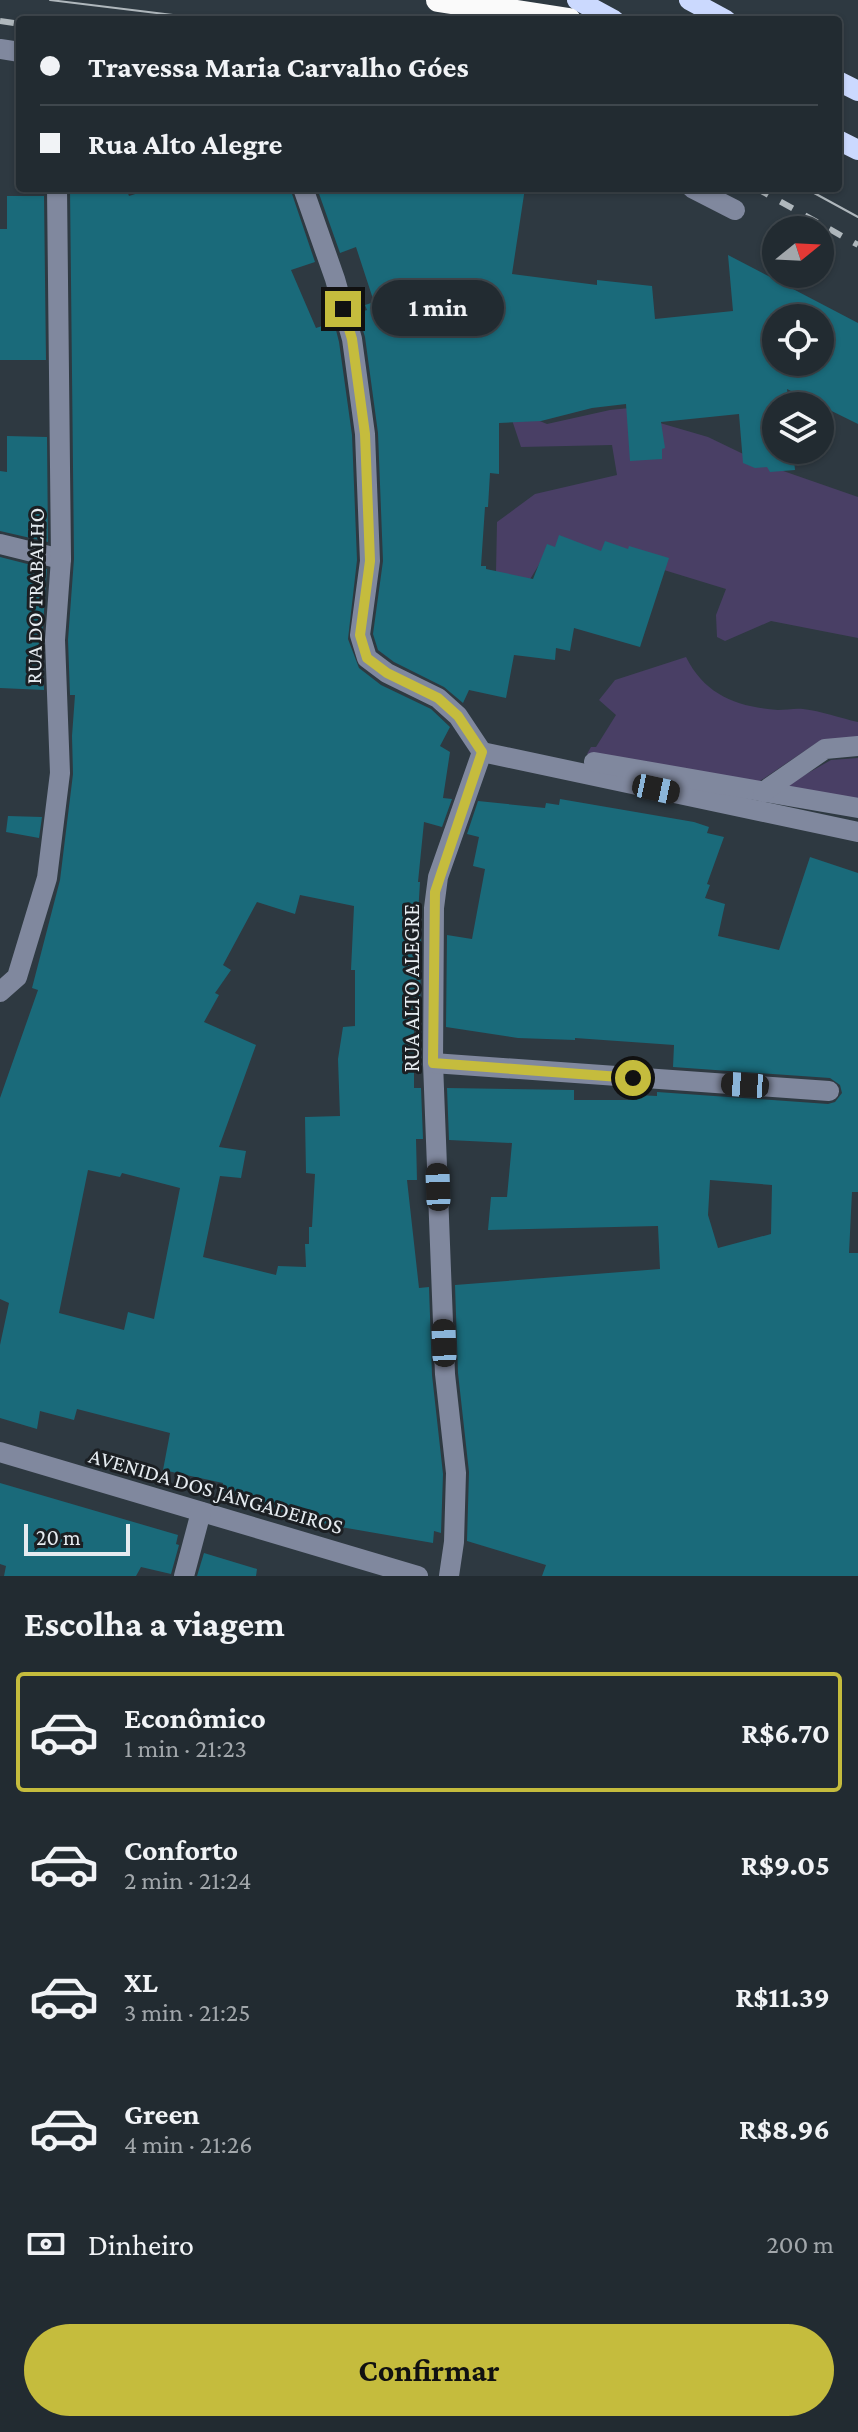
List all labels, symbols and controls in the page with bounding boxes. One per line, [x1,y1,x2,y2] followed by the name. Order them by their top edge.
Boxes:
[88,50,469,83] text: Travessa Maria Carvalho Góes
[88,127,283,160] text: Rua Alto Alegre
[762,216,834,288] north arrow
[762,216,834,464] map controls
[371,281,503,337] callout: 1 min
[325,291,361,327] route end
[408,293,468,322] text: 1 min
[762,304,834,376] button: locate
[762,392,834,464] button: layers
[21,508,49,684] street label: RUA DO TRABALHO
[630,772,682,806] car
[399,904,424,1072] street label: RUA ALTO ALEGRE
[615,1060,651,1096] route start
[720,1071,770,1099] car
[425,1163,451,1211] car
[431,1319,457,1367] car
[86,1443,346,1539] street label: AVENIDA DOS JANGADEIROS
[24,1520,130,1556] scale bar
[36,1525,81,1550] text: 20 m
[24,1604,285,1644] text: Escolha a viagem
[28,1696,100,1768] icon: car
[124,1701,266,1734] text: Econômico
[741,1716,830,1749] text: R$6.70
[124,1734,247,1763] text: 1 min · 21:23
[28,1828,100,1900] icon: car
[124,1833,238,1866] text: Conforto
[741,1848,830,1881] text: R$9.05
[124,1866,252,1895] text: 2 min · 21:24
[28,1960,100,2032] icon: car
[124,1965,158,1998] text: XL
[735,1980,830,2013] text: R$11.39
[124,1998,251,2027] text: 3 min · 21:25
[28,2092,100,2164] icon: car
[124,2097,200,2130] text: Green
[739,2112,830,2145] text: R$8.96
[124,2130,252,2159] text: 4 min · 21:26
[24,2222,68,2266] icon: cash
[88,2228,194,2261] text: Dinheiro
[766,2230,834,2259] text: 200 m
[24,2324,834,2416] button: Confirmar

